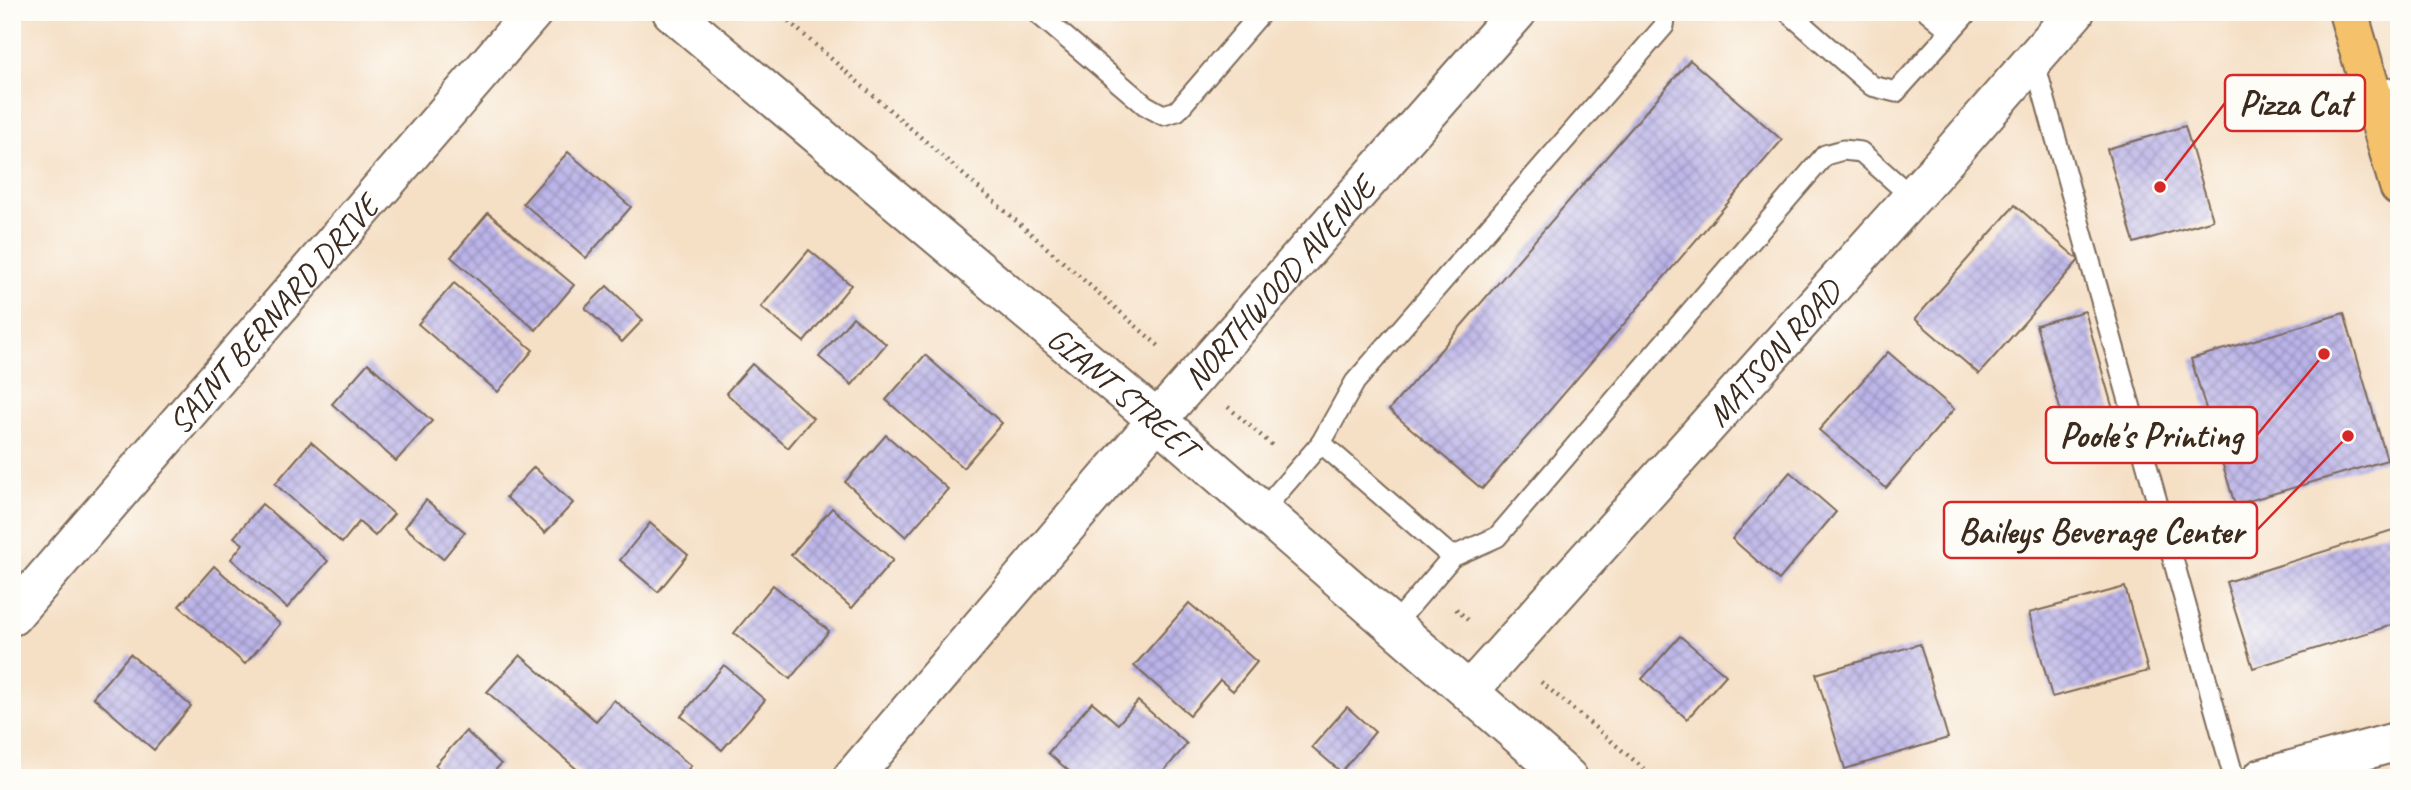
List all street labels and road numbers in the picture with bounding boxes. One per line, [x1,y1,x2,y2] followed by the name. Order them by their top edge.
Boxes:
[1174,164,1387,398] street label: NORTHWOOD AVENUE
[159,183,391,443] street label: SAINT BERNARD DRIVE
[1697,269,1852,435] street label: MATSON ROAD
[1039,317,1212,473] street label: GIANT STREET

